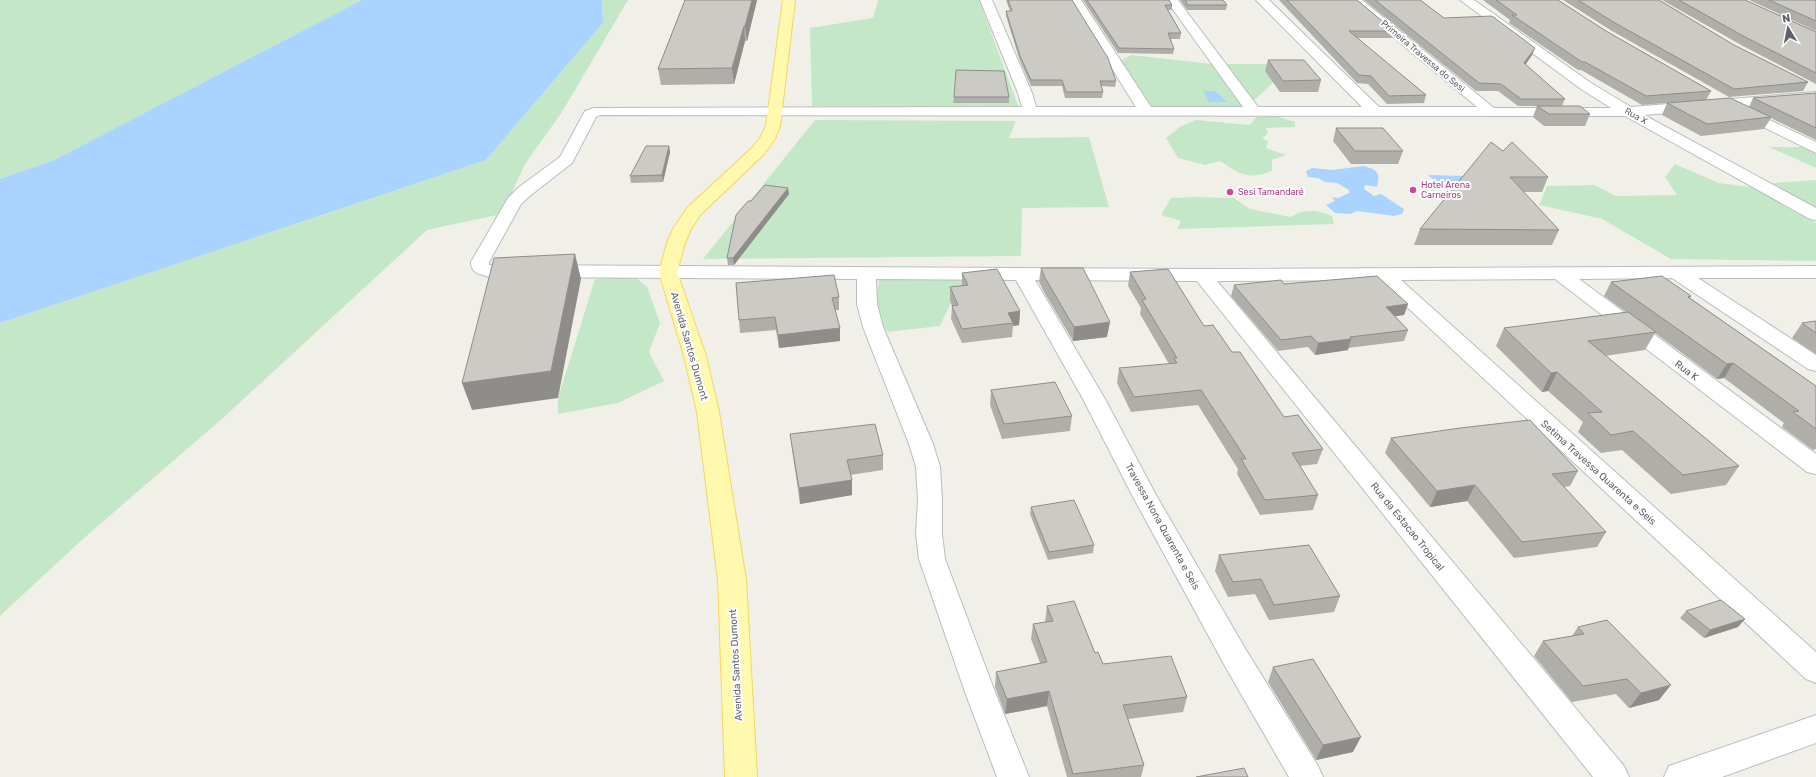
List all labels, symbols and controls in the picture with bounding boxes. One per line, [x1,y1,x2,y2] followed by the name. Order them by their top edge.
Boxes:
[1768,8,1808,48] north arrow
[1781,12,1791,26] text: N
[1379,18,1467,94] street label: Primeira Travessa do Sesi
[1623,106,1649,126] street label: Rua X
[1421,180,1470,200] place label: Hotel Arena Carneiros
[1408,185,1418,195] marker: Hotel Arena Carneiros
[1225,187,1235,197] marker: Sesi Tamandaré
[1238,187,1304,197] place label: Sesi Tamandaré
[668,291,710,402] street label: Avenida Santos Dumont
[1672,358,1701,384] street label: Rua K
[1538,418,1658,528] street label: Setima Travessa Quarenta e Seis
[1122,461,1202,592] street label: Travessa Nona Quarenta e Seis
[1368,480,1447,573] street label: Rua da Estacao Tropical
[727,609,745,721] street label: Avenida Santos Dumont

